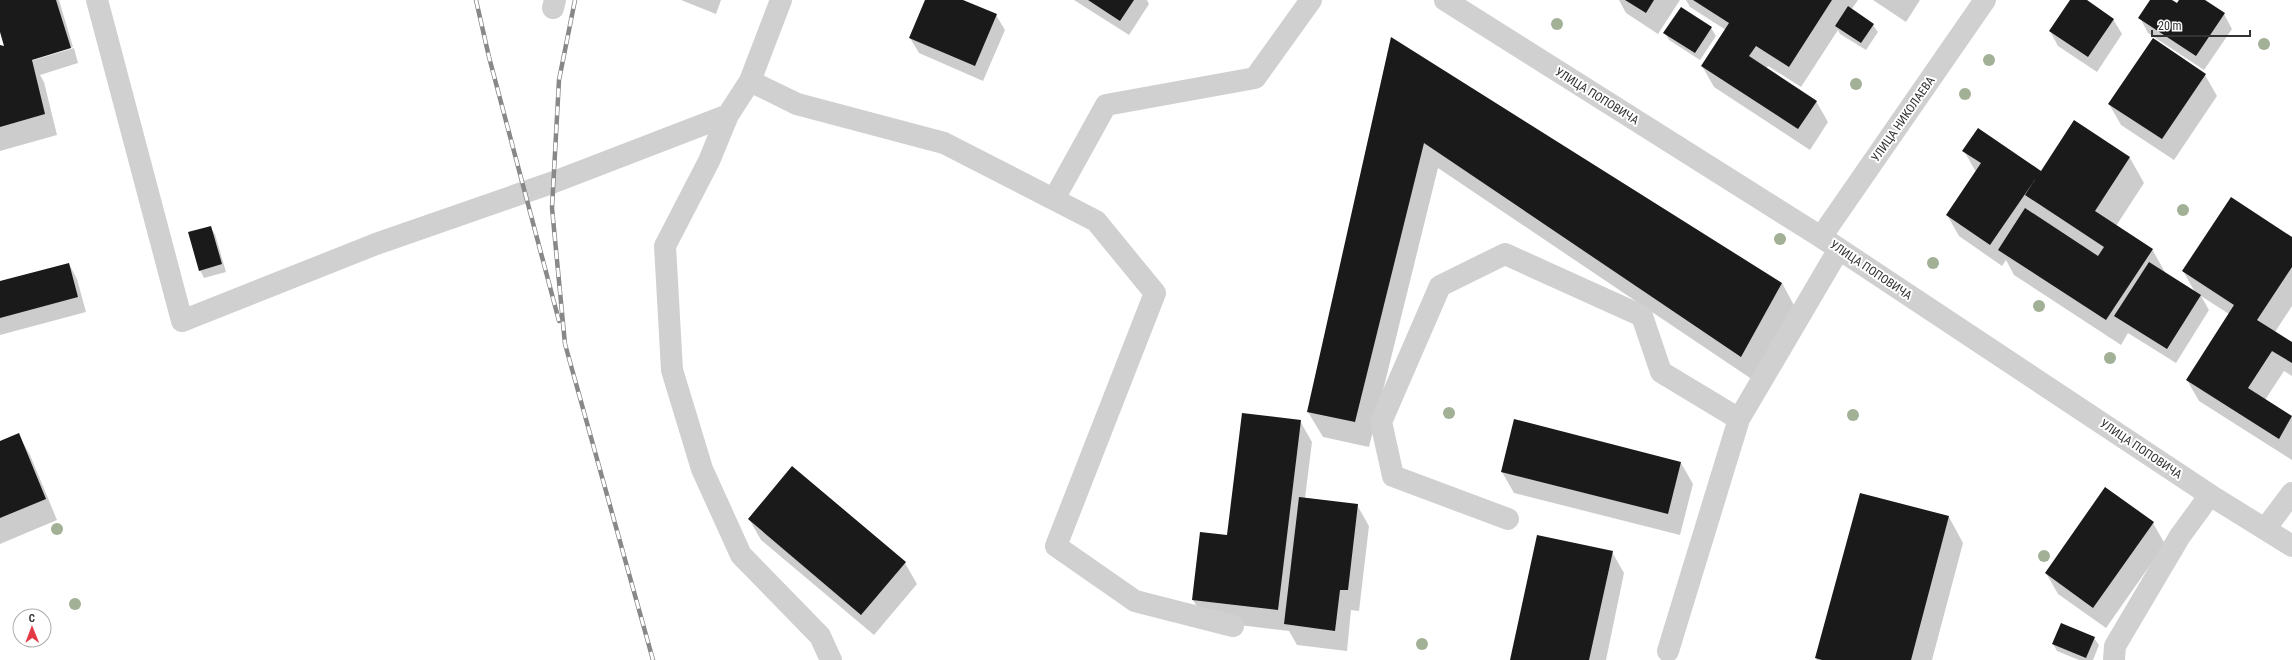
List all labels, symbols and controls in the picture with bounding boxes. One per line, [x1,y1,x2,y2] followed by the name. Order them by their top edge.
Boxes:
[2152,12,2250,38] scale bar
[2158,19,2182,33] text: 20 m
[1553,65,1641,127] street label: УЛИЦА ПОПОВИЧА
[1868,74,1938,164] street label: УЛИЦА НИКОЛАЕВА
[1827,237,1915,303] street label: УЛИЦА ПОПОВИЧА
[2097,416,2185,482] street label: УЛИЦА ПОПОВИЧА
[12,608,52,648] north arrow
[29,612,35,625] text: С

